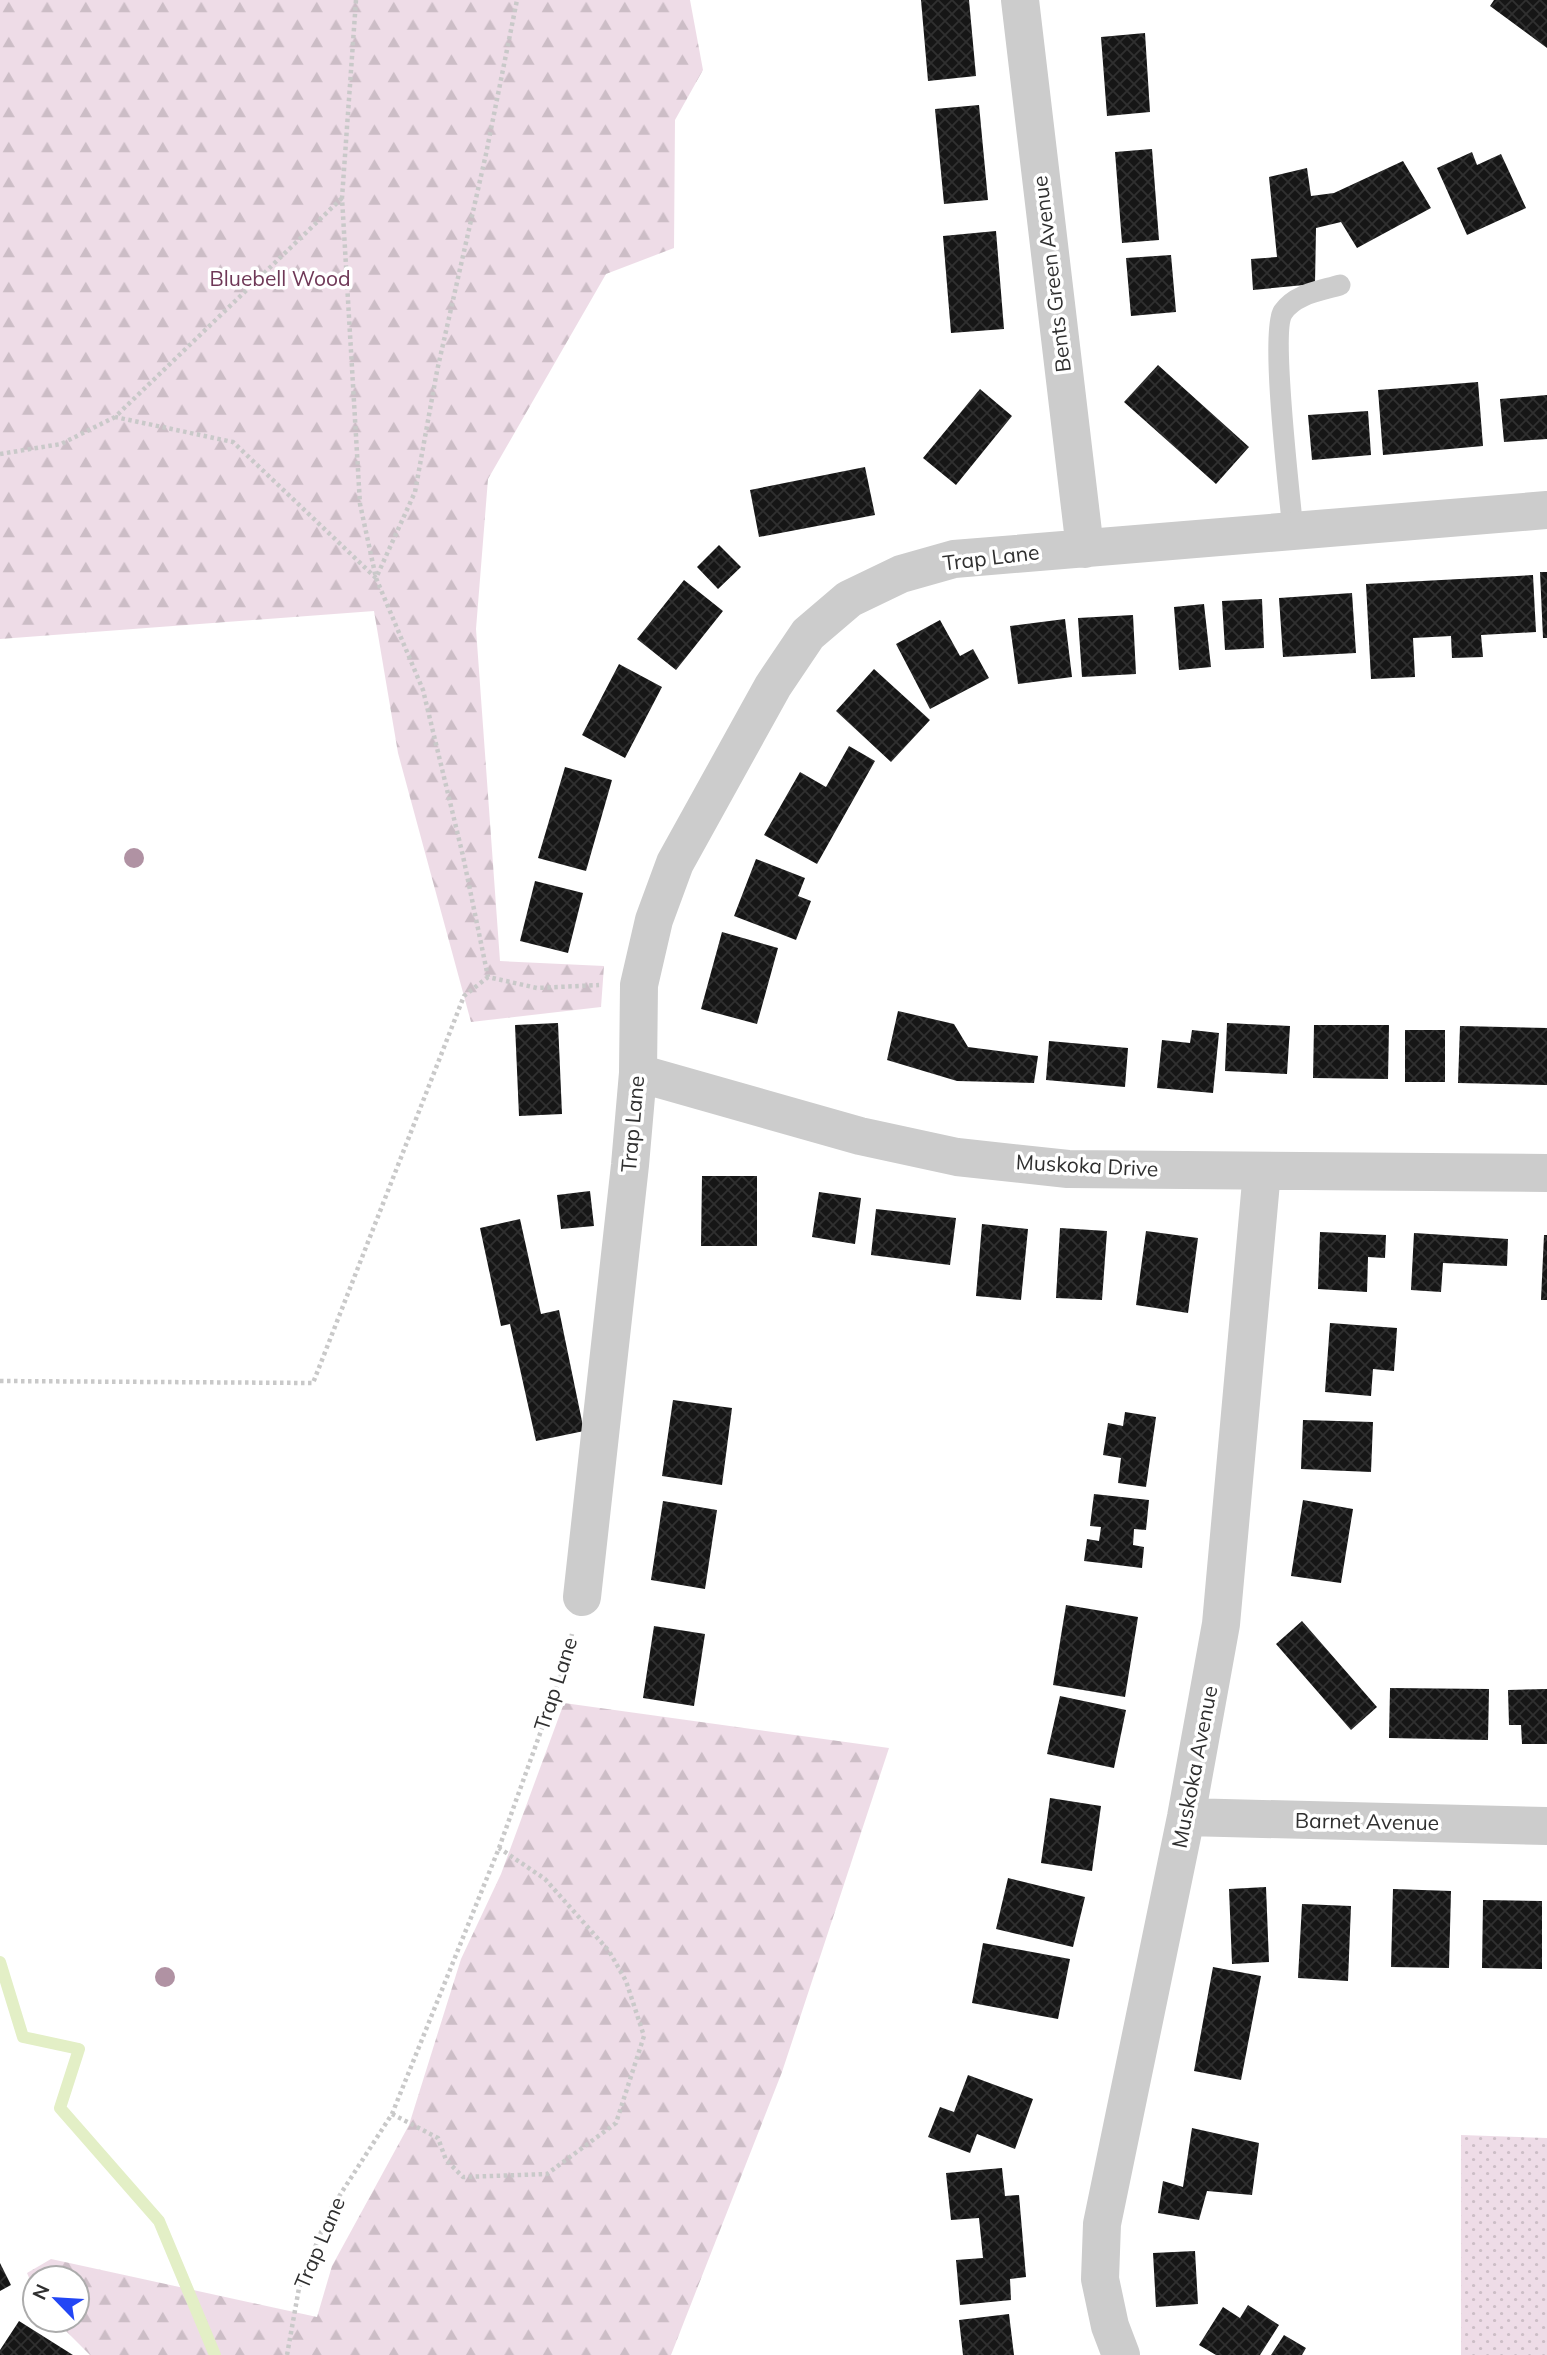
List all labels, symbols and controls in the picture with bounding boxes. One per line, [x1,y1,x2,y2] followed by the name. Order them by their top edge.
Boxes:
[1026,174,1076,374] street label: Bents Green Avenue
[209,265,351,291] park label: Bluebell Wood
[941,538,1041,576] street label: Trap Lane
[615,1074,649,1173] street label: Trap Lane
[1015,1148,1159,1182] street label: Muskoka Drive
[528,1634,582,1734] street label: Trap Lane
[1166,1683,1223,1850] street label: Muskoka Avenue
[1295,1807,1439,1835] street label: Barnet Avenue
[288,2193,350,2292] street label: Trap Lane
[21,2264,91,2334] north arrow
[27,2280,55,2303] text: N

